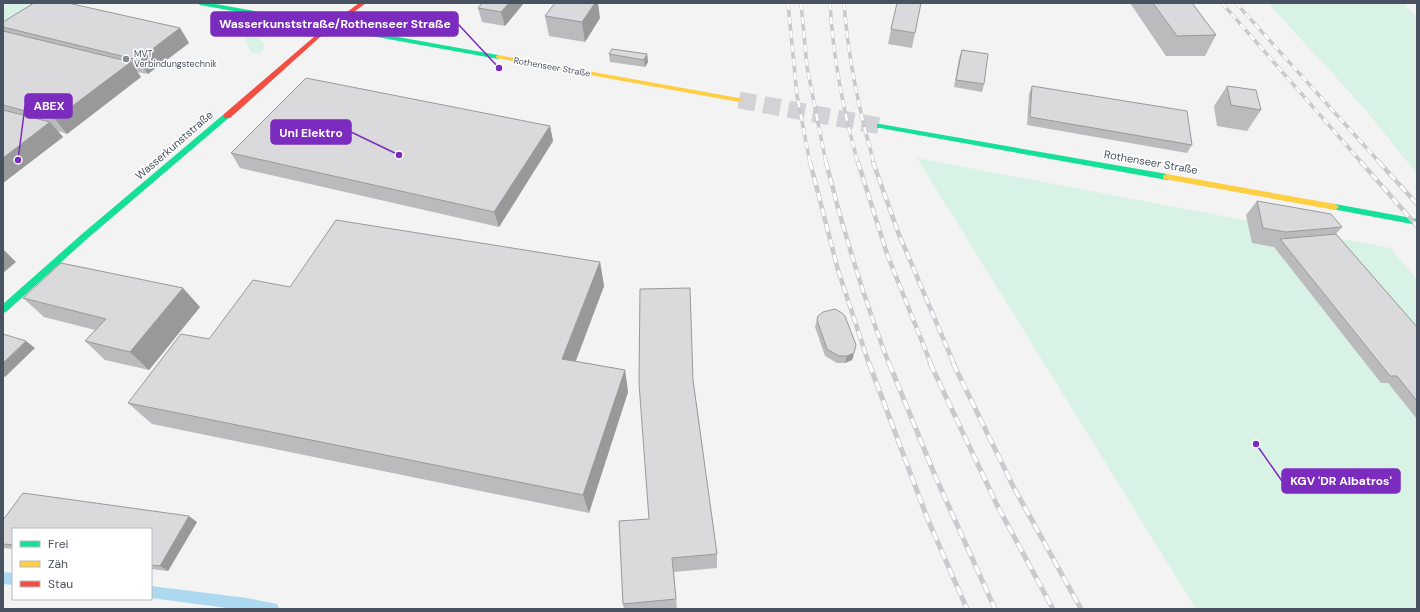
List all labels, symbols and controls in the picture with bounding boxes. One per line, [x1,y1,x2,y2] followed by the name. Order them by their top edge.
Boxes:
[211,12,458,36] callout: Wasserkunststraße/Rothenseer Straße
[219,16,451,32] text: Wasserkunststraße/Rothenseer Straße
[134,48,217,70] place label: MVT Verbindungstechnik
[121,54,131,64] marker: MVT Verbindungstechnik
[513,54,591,80] street label: Rothenseer Straße
[25,94,72,118] callout: ABEX
[33,98,65,114] text: ABEX
[132,107,216,183] street label: Wasserkunststraße
[271,120,351,144] callout: Uni Elektro
[279,125,343,141] text: Uni Elektro
[1103,147,1199,177] street label: Rothenseer Straße
[1282,469,1400,493] callout: KGV 'DR Albatros'
[1290,473,1392,489] text: KGV 'DR Albatros'
[12,528,152,600] legend
[48,536,68,552] text: Frei
[48,556,68,572] text: Zäh
[48,576,73,592] text: Stau

